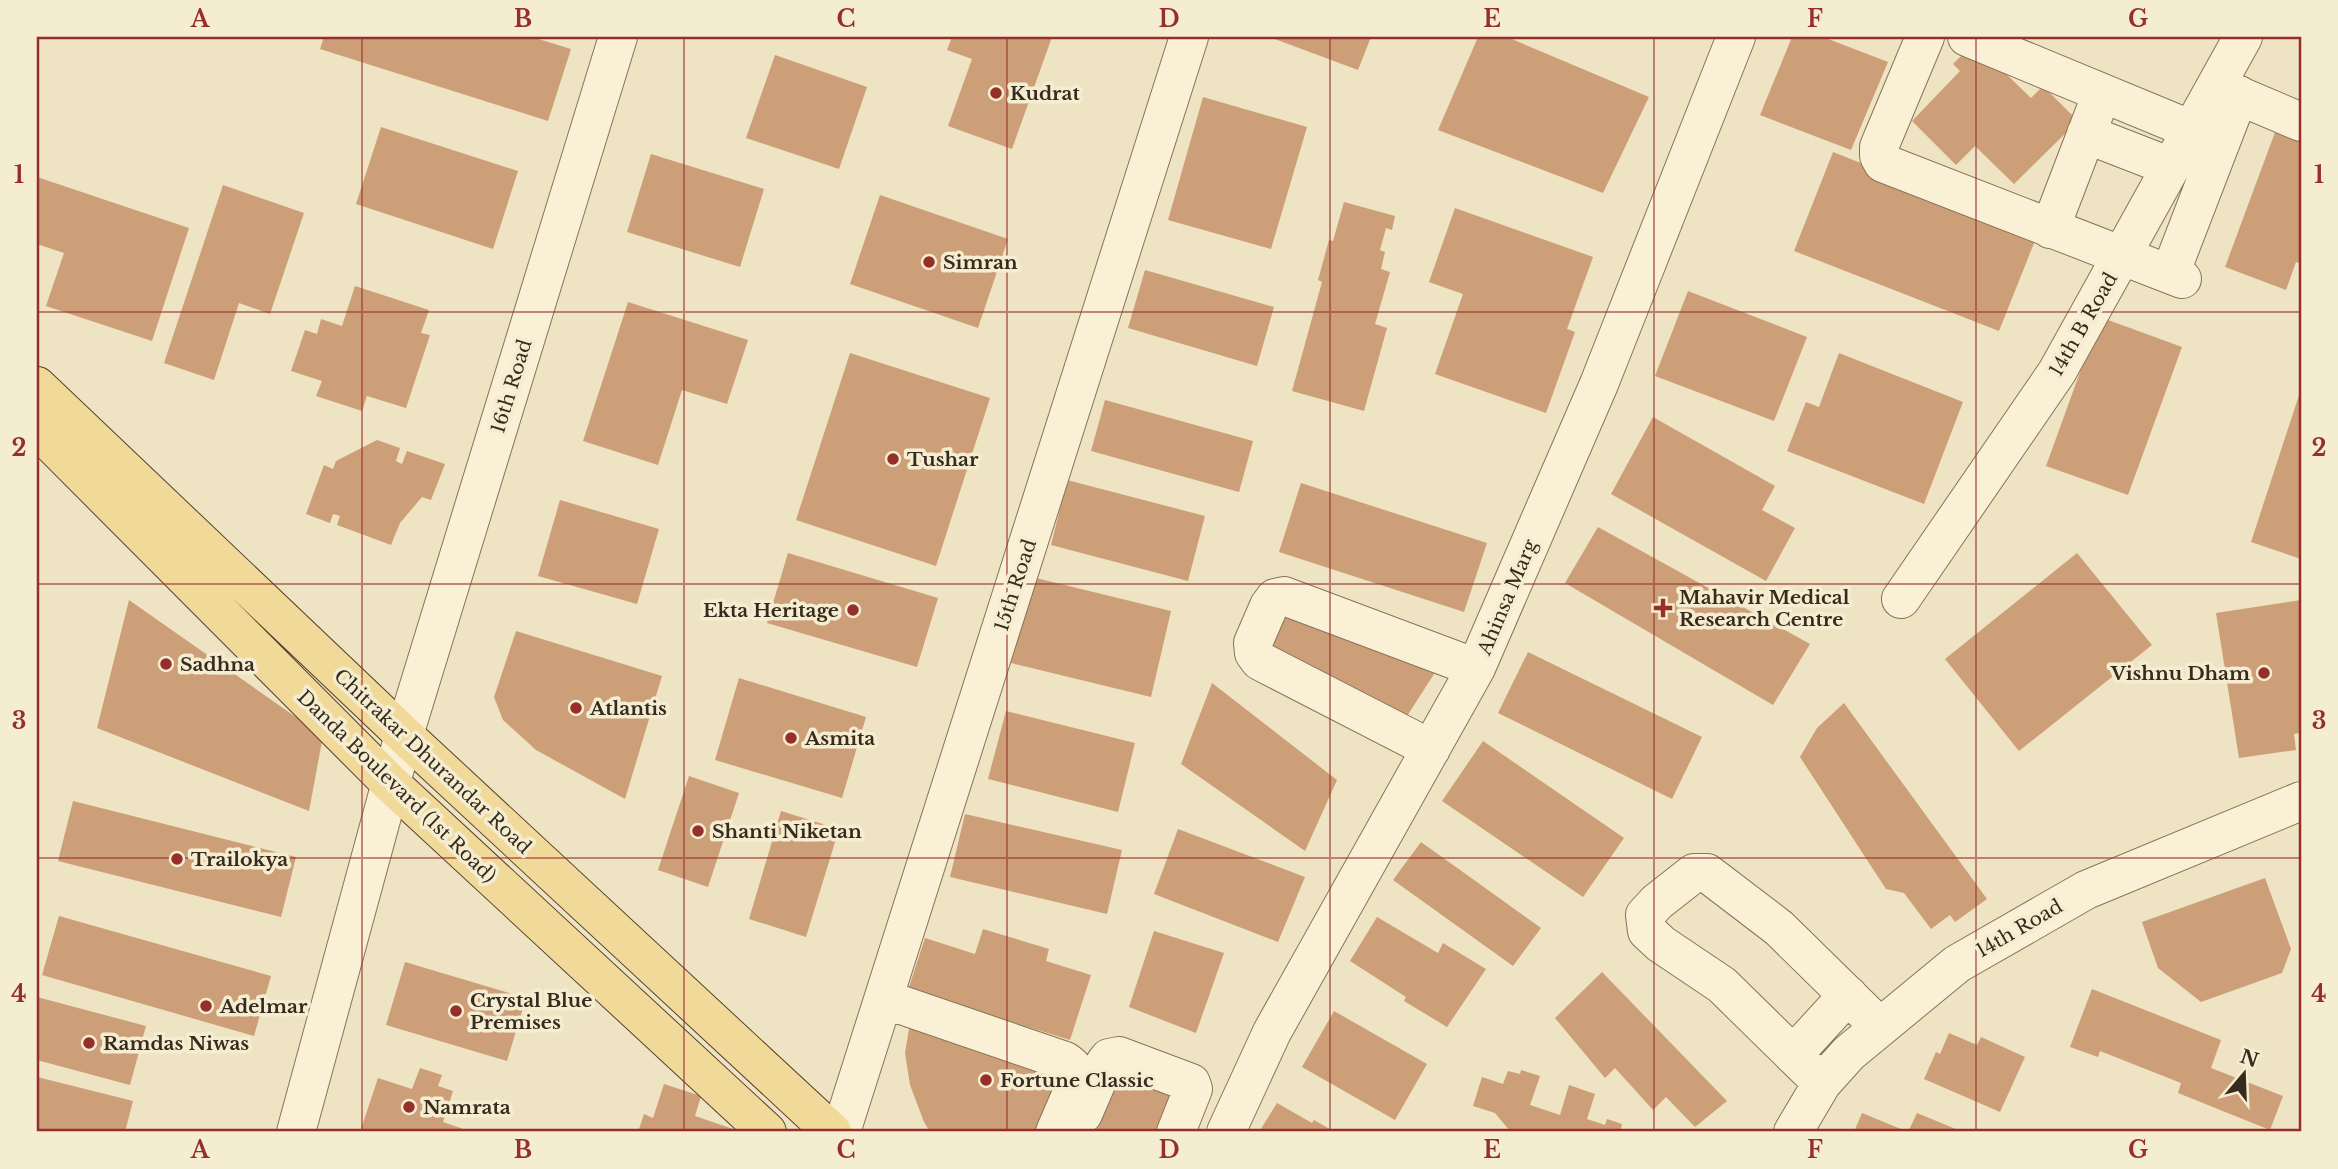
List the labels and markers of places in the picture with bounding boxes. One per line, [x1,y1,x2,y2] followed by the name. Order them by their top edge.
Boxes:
[1010,82,1080,105] place label: Kudrat
[988,85,1004,101] marker: Kudrat
[943,251,1018,274] place label: Simran
[921,254,937,270] marker: Simran
[907,448,979,471] place label: Tushar
[885,451,901,467] marker: Tushar
[1679,586,1850,631] place label: Mahavir Medical Research Centre
[1653,598,1673,618] marker: Mahavir Medical Research Centre
[703,599,839,622] place label: Ekta Heritage
[845,602,861,618] marker: Ekta Heritage
[180,653,255,676] place label: Sadhna
[158,656,174,672] marker: Sadhna
[2110,662,2250,685] place label: Vishnu Dham
[2256,665,2272,681] marker: Vishnu Dham
[589,697,667,720] place label: Atlantis
[568,700,584,716] marker: Atlantis
[804,727,875,750] place label: Asmita
[783,730,799,746] marker: Asmita
[712,820,862,843] place label: Shanti Niketan
[690,823,706,839] marker: Shanti Niketan
[191,848,288,871] place label: Trailokya
[169,851,185,867] marker: Trailokya
[470,989,592,1034] place label: Crystal Blue Premises
[219,995,308,1018] place label: Adelmar
[198,998,214,1014] marker: Adelmar
[448,1003,464,1019] marker: Crystal Blue Premises
[103,1032,249,1055] place label: Ramdas Niwas
[81,1035,97,1051] marker: Ramdas Niwas
[1000,1069,1154,1092] place label: Fortune Classic
[978,1072,994,1088] marker: Fortune Classic
[423,1096,511,1119] place label: Namrata
[401,1099,417,1115] marker: Namrata

